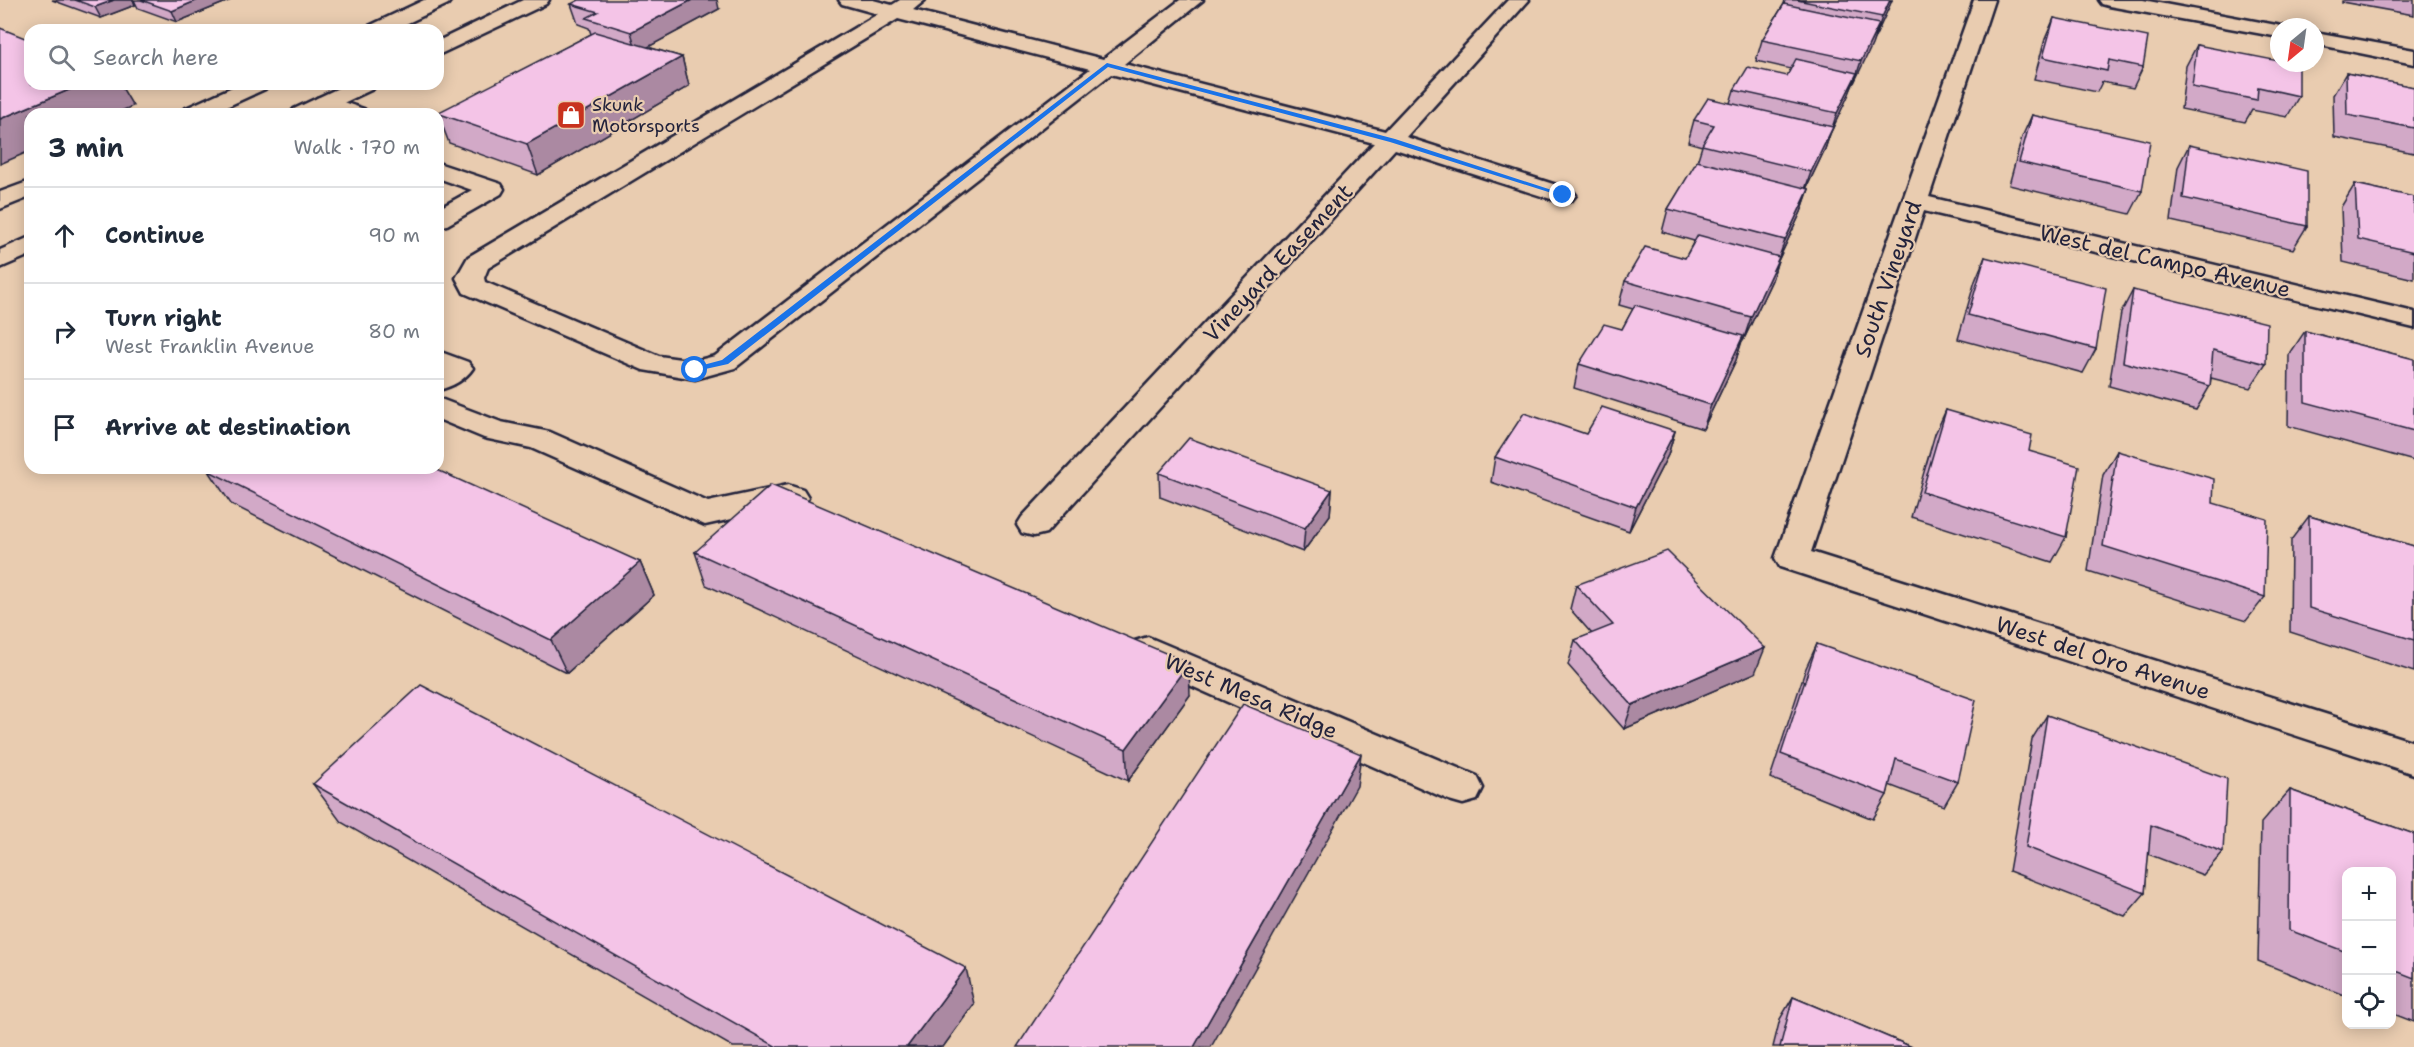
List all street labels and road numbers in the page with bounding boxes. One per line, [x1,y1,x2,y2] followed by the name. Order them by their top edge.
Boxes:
[1197,177,1359,349] street label: Vineyard Easement
[1848,197,1928,361] street label: South Vineyard
[2037,218,2293,304] street label: West del Campo Avenue
[1992,610,2214,706] street label: West del Oro Avenue
[1160,646,1342,746] street label: West Mesa Ridge

